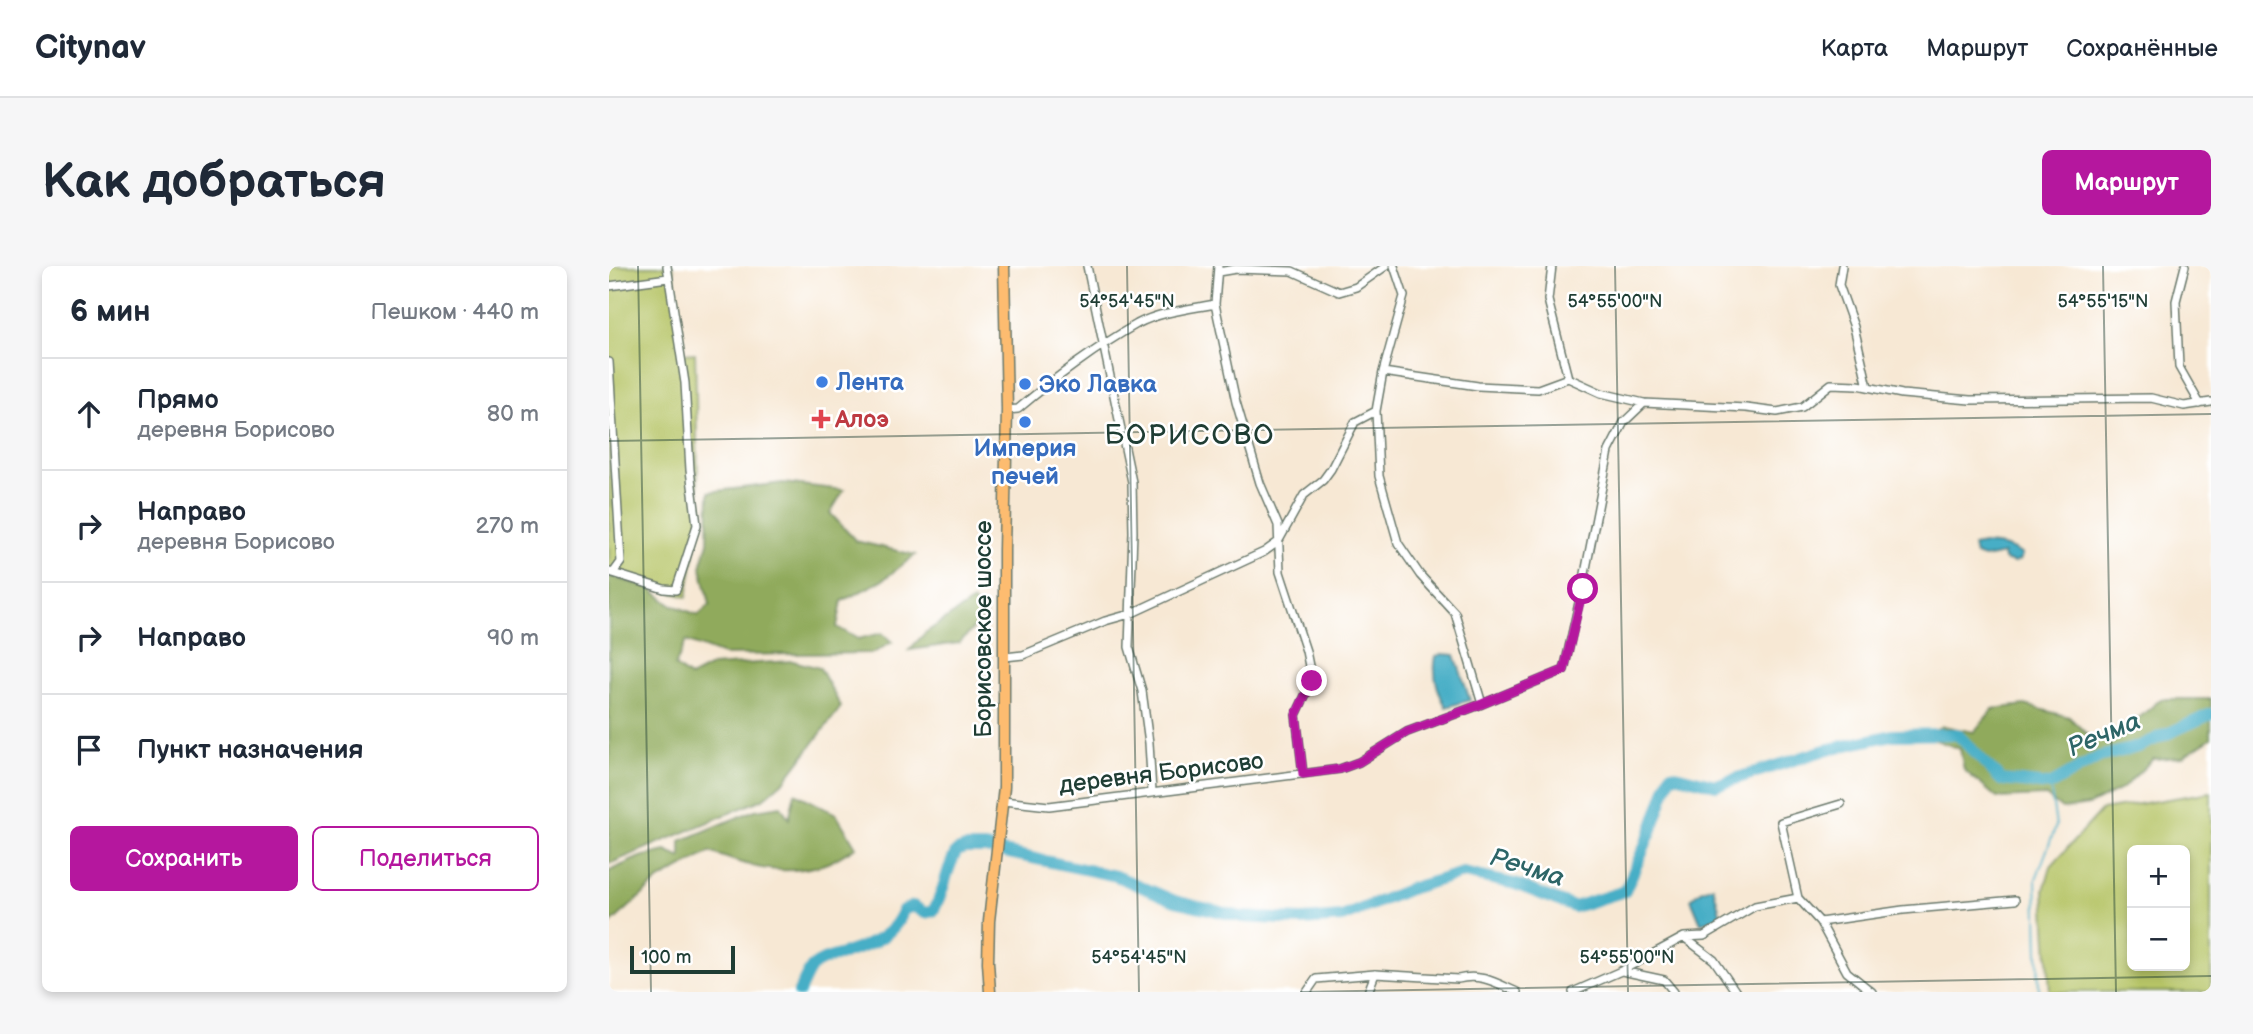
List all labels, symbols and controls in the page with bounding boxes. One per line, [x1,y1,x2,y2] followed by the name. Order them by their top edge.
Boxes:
[35,28,146,68] text: Citynav
[1821,34,1888,63] text: Карта
[1926,34,2028,63] text: Маршрут
[2066,34,2218,63] text: Сохранённые
[2042,150,2211,215] button: Маршрут
[42,153,386,212] text: Как добраться
[1079,291,1175,312] text: 54°54'45"N
[1568,291,1662,312] text: 54°55'00"N
[2057,291,2149,312] text: 54°55'15"N
[70,294,151,330] text: 6 мин
[370,298,539,326] text: Пешком · 440 m
[835,368,905,397] place label: Лента
[1039,370,1158,399] place label: Эко Лавка
[814,374,830,390] marker: Лента
[1017,376,1033,392] marker: Эко Лавка
[137,385,219,416] text: Прямо
[70,395,108,433] icon: ahead
[487,400,539,428] text: 80 m
[834,405,889,434] place label: Алоэ
[813,411,829,427] marker: Алоэ
[1017,414,1033,430] marker: Империя печей
[137,416,335,444] text: деревня Борисово
[1105,419,1275,452] district label: БОРИСОВО
[973,434,1077,491] place label: Империя печей
[137,497,246,528] text: Направо
[70,507,108,545] icon: right
[475,512,539,540] text: 270 m
[969,520,998,738] street label: Борисовское шоссе
[137,528,335,556] text: деревня Борисово
[1567,573,1598,604] route start
[70,619,108,657] icon: right
[137,623,246,654] text: Направо
[487,624,539,652] text: 90 m
[1296,665,1327,696] route end
[2063,706,2145,764] water label: Речма
[70,731,108,769] icon: arrive
[137,735,363,766] text: Пункт назначения
[1057,746,1265,800] street label: деревня Борисово
[70,826,298,891] button: Сохранить
[312,826,539,891] button: Поделиться
[1486,842,1568,894] water label: Речма
[2127,845,2190,971] map controls
[2127,845,2190,908] button: +
[2127,908,2190,971] button: −
[630,943,735,975] scale bar
[641,946,692,969] text: 100 m
[1091,947,1187,968] text: 54°54'45"N
[1580,947,1674,968] text: 54°55'00"N

